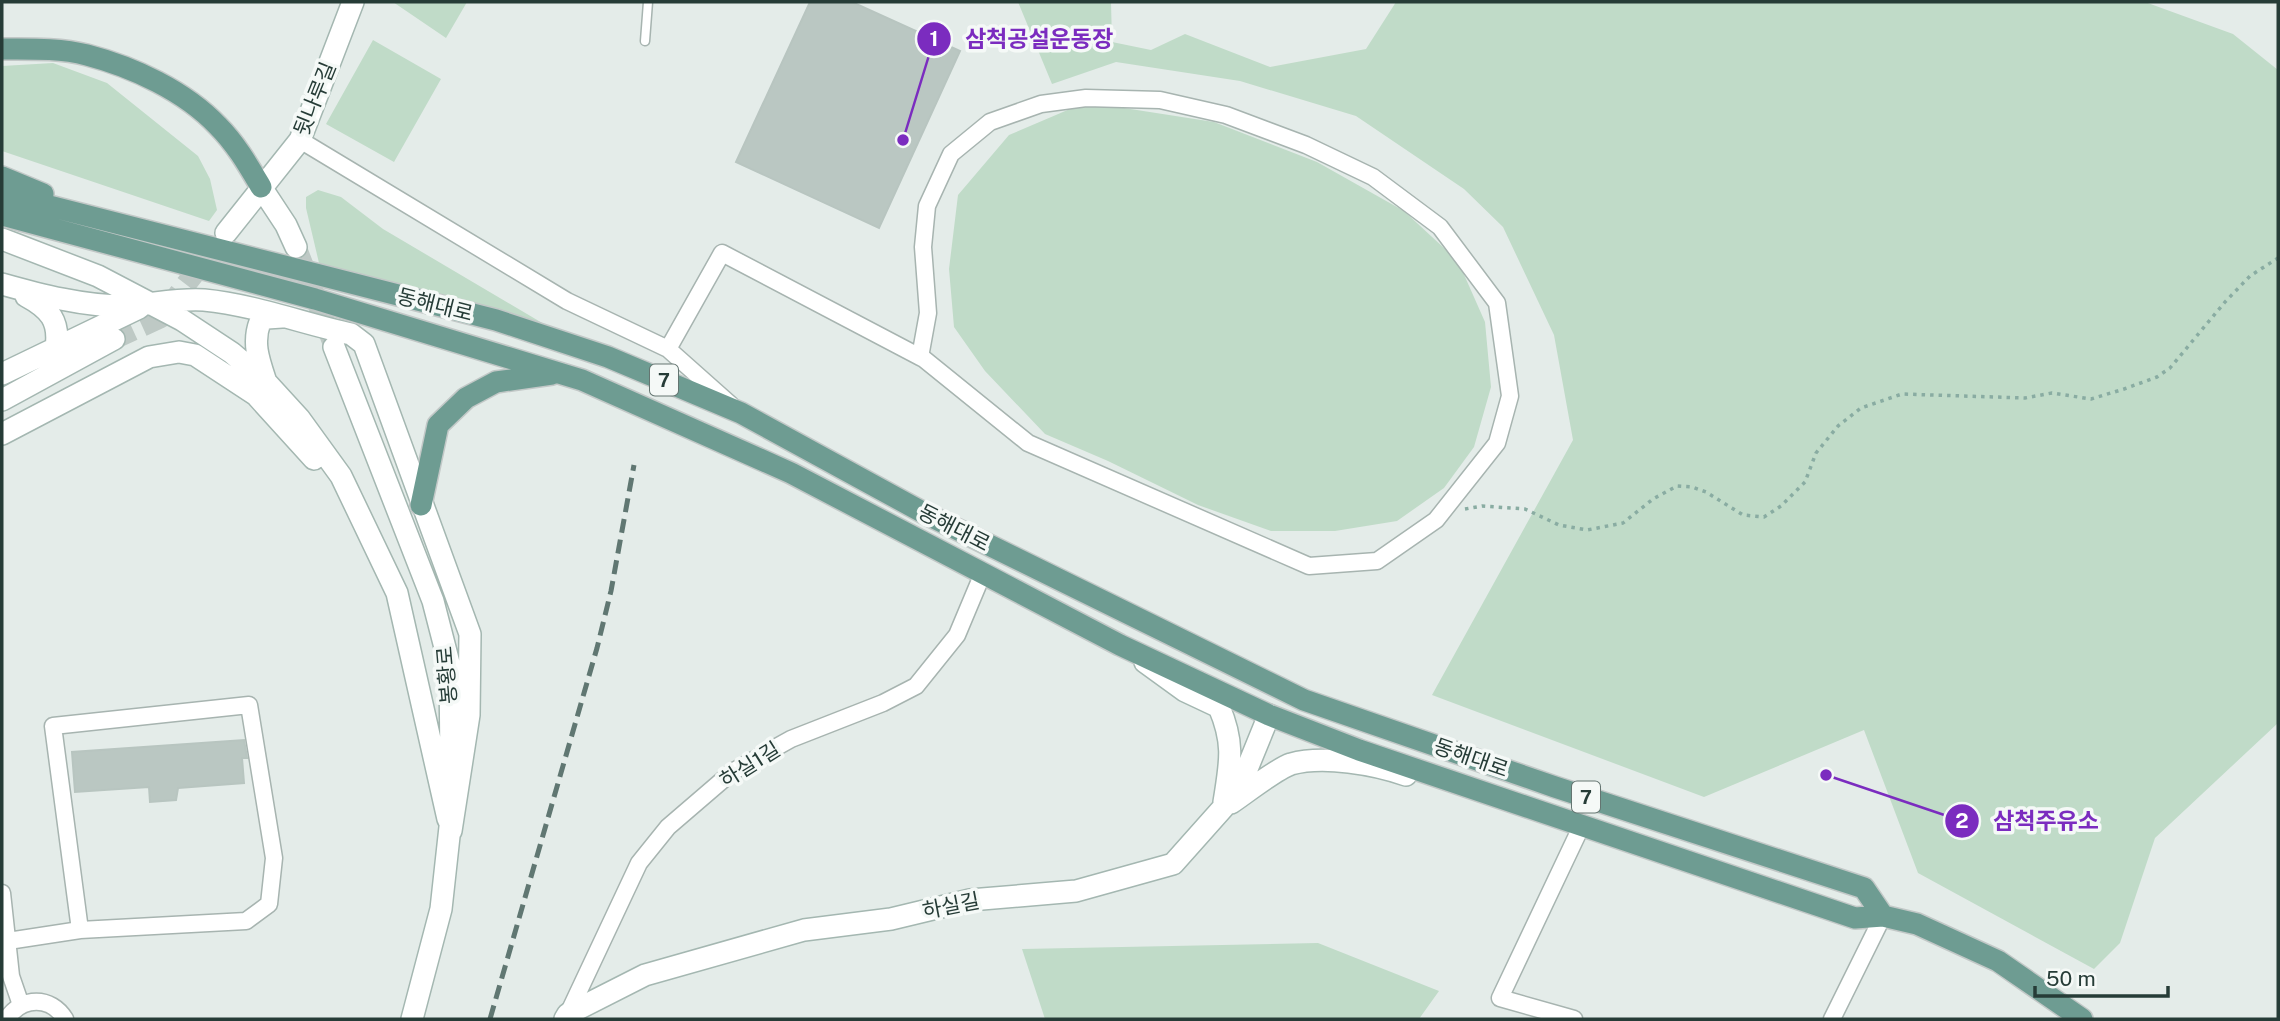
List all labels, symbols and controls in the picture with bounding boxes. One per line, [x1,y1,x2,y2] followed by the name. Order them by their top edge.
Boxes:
[916,17,1127,61] callout: 삼척공설운동장
[965,25,1113,52] text: 삼척공설운동장
[930,26,939,51] text: 1
[288,58,341,139] street label: 뒷나루길
[395,283,476,326] street label: 동해대로
[650,364,678,396] road number: 7
[914,499,994,556] street label: 동해대로
[432,645,461,705] street label: 봉황로
[1431,733,1512,782] street label: 동해대로
[715,736,785,793] street label: 하실1길
[1572,782,1600,812] road number: 7
[1944,799,2113,843] callout: 삼척주유소
[1993,807,2099,834] text: 삼척주유소
[1955,808,1969,833] text: 2
[920,888,982,923] street label: 하실길
[2035,954,2168,998] scale bar
[2046,966,2096,991] text: 50 m

